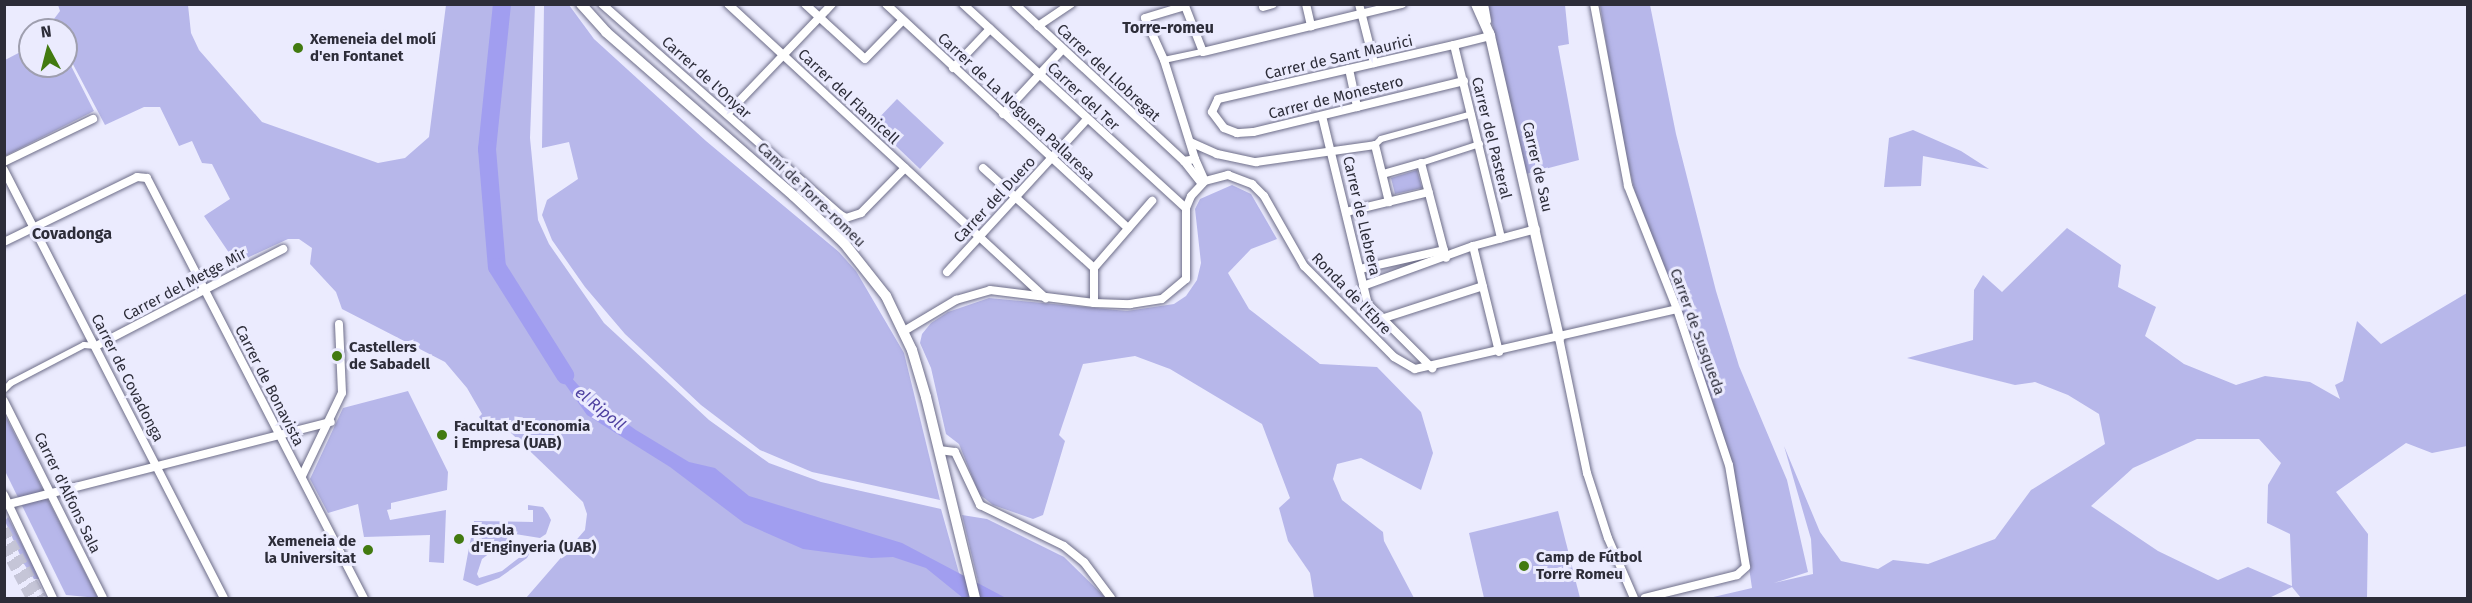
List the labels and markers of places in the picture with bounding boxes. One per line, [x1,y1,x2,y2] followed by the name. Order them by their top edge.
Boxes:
[310,30,436,65] place label: Xemeneia del molí d'en Fontanet
[291,41,305,55] marker: Xemeneia del molí d'en Fontanet
[349,338,430,373] place label: Castellers de Sabadell
[330,349,344,363] marker: Castellers de Sabadell
[454,417,590,452] place label: Facultat d'Economia i Empresa (UAB)
[435,428,449,442] marker: Facultat d'Economia i Empresa (UAB)
[471,521,596,556] place label: Escola d'Enginyeria (UAB)
[264,532,356,567] place label: Xemeneia de la Universitat
[452,532,466,546] marker: Escola d'Enginyeria (UAB)
[361,543,375,557] marker: Xemeneia de la Universitat
[1536,548,1642,583] place label: Camp de Fútbol Torre Romeu
[1517,559,1531,573] marker: Camp de Fútbol Torre Romeu

